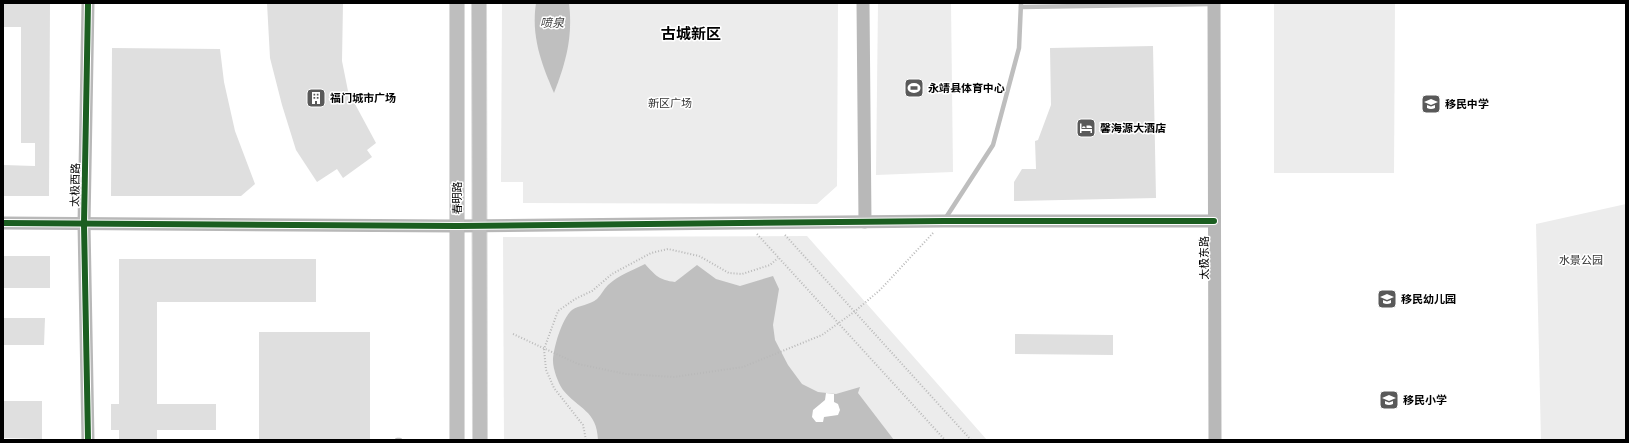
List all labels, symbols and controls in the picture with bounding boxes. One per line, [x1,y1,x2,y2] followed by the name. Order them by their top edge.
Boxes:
[540,16,565,30] water label: 喷泉
[661,25,721,43] district label: 古城新区
[903,77,925,99] sports icon: 永靖县体育中心
[928,82,1005,95] place label: 永靖县体育中心
[305,87,327,109] building icon: 福门城市广场
[330,92,396,105] place label: 福门城市广场
[1420,93,1442,115] school or university icon: 移民中学
[648,97,692,110] park label: 新区广场
[1445,98,1489,111] place label: 移民中学
[1075,117,1097,139] hotel icon: 馨海源大酒店
[1100,122,1166,135] place label: 馨海源大酒店
[69,163,82,207] street label: 太极西路
[451,182,464,215] street label: 春明路
[1198,236,1211,280] street label: 太极东路
[1559,254,1603,267] park label: 水景公园
[1376,288,1398,310] school or university icon: 移民幼儿园
[1401,293,1456,306] place label: 移民幼儿园
[1378,389,1400,411] school or university icon: 移民小学
[1403,394,1447,407] place label: 移民小学

